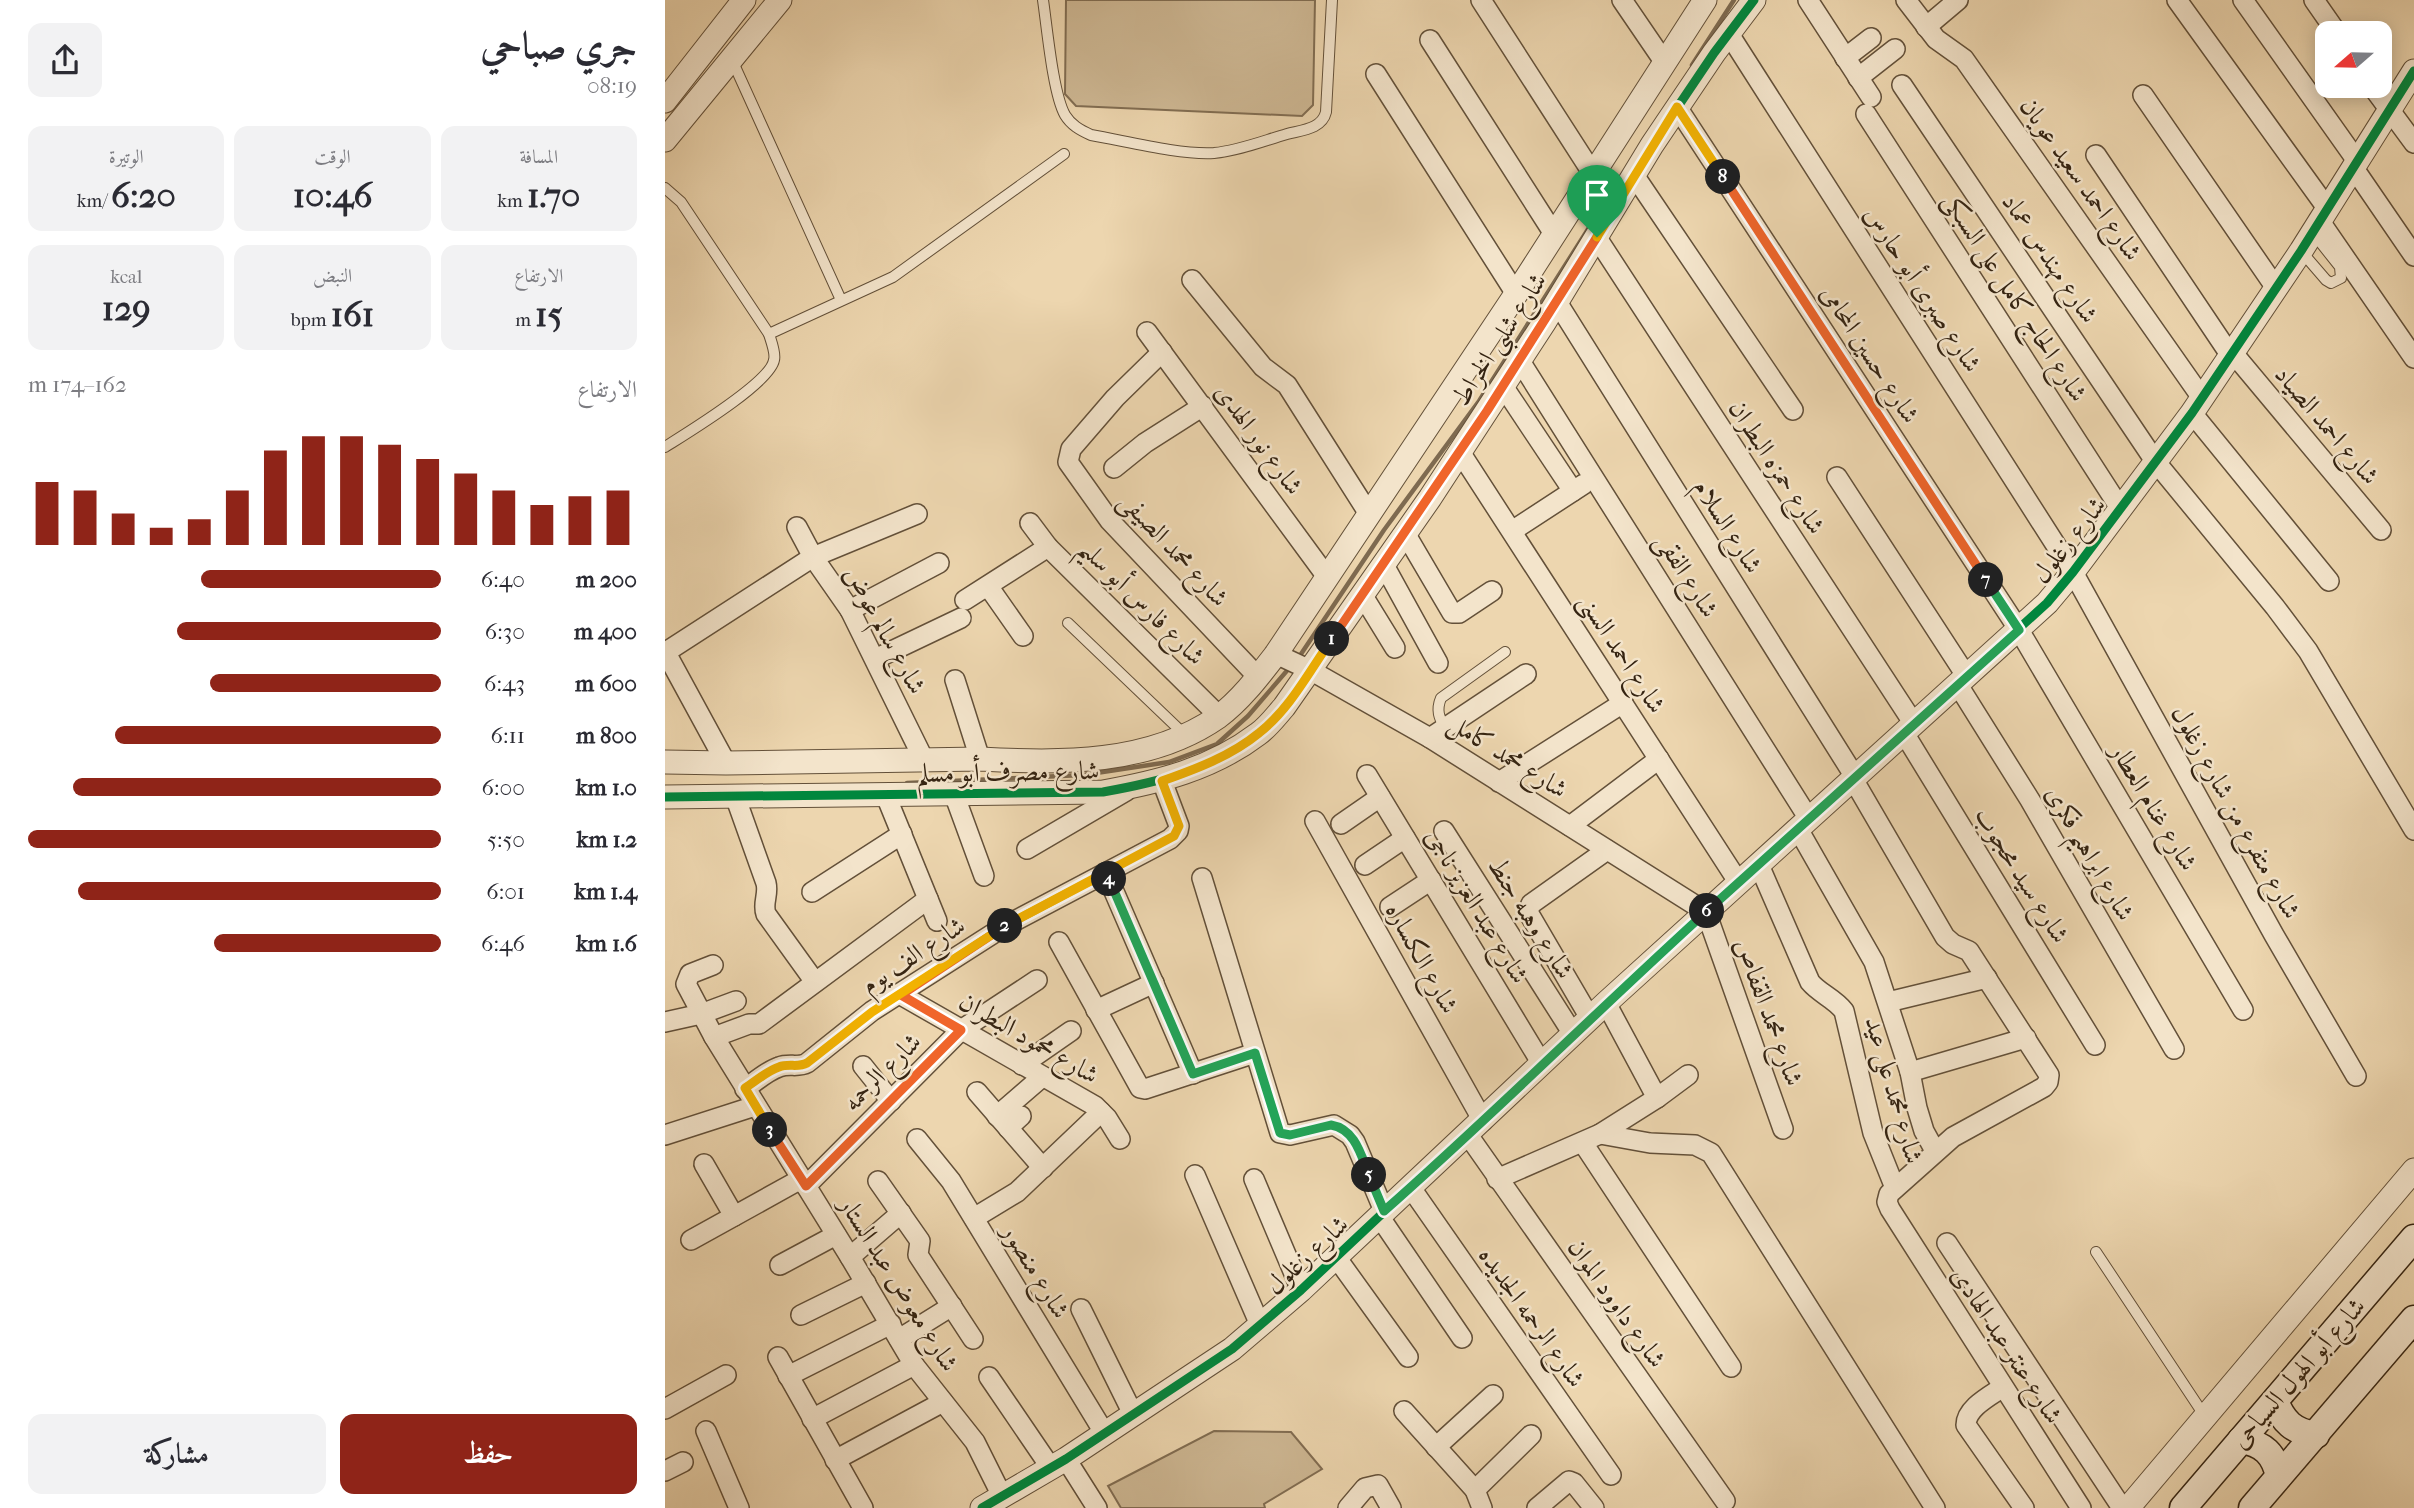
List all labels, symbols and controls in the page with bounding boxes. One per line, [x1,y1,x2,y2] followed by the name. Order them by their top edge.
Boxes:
[2315,21,2392,98] north arrow
[2315,21,2392,98] map controls
[28,23,102,97] button: share
[480,23,637,68] text: جري صباحي
[587,72,637,99] text: 08:19
[2008,92,2149,270] street label: شارع احمد سعيد عويان
[109,146,144,168] text: الوتيرة
[314,146,351,168] text: الوقت
[519,146,558,168] text: المسافة
[1705,160,1741,194] pin: 8
[1567,165,1627,237] pin
[1718,165,1727,187] text: 8
[111,175,176,216] text: 6:20
[293,175,372,216] text: 10:46
[527,175,580,216] text: 1.70
[1578,176,1616,214] icon: arrive
[1929,187,2094,412] street label: شارع الحاج كامل على السبكى
[1990,187,2105,332] street label: شارع مهندس عماد
[77,190,111,212] text: /km
[497,190,527,212] text: km
[1853,199,1990,381] street label: شارع صبرى أبو حارس
[313,265,352,287] text: النبض
[514,265,563,287] text: الارتفاع
[110,266,142,288] text: kcal
[1445,267,1559,415] street label: شارع شلبى الخراط
[1809,279,1926,432] street label: شارع حسين المحامى
[102,288,151,329] text: 129
[331,294,374,335] text: 161
[535,294,563,335] text: 15
[291,309,331,331] text: bpm
[515,309,535,331] text: m
[2264,359,2386,495] street label: شارع احمد الصياد
[28,371,127,398] text: 162–174 m
[577,376,637,403] text: الارتفاع
[1203,377,1310,504] street label: شارع نور الهدى
[1717,394,1832,543] street label: شارع حمزه البطران
[1681,473,1769,583] street label: شارع السلام
[1108,485,1235,617] street label: شارع محمد الصيفى
[2025,490,2117,593] street label: شارع زغلول
[1644,527,1725,626] street label: شارع الفقى
[1065,531,1213,679] street label: شارع فارس أبو سليم
[831,561,933,703] street label: شارع سالم عوض
[1969,562,2003,598] pin: 7
[481,566,525,593] text: 6:40
[576,566,637,593] text: 200 m
[1981,568,1990,590] text: 7
[1567,587,1672,722] street label: شارع احمد السنى
[485,618,525,645] text: 6:30
[574,618,637,645] text: 400 m
[1315,622,1349,656] pin: 1
[1328,627,1335,649] text: 1
[484,670,525,697] text: 6:43
[575,670,637,697] text: 600 m
[2159,700,2307,927] street label: شارع متفرع من شارع زغلول
[1440,707,1573,810] street label: شارع محمد كامل
[491,722,525,749] text: 6:11
[576,722,637,749] text: 800 m
[2096,735,2204,880] street label: شارع غنام العطار
[916,753,1100,799] street label: شارع مصرف أبو مسلم
[482,774,525,801] text: 6:00
[576,774,637,801] text: 1.0 km
[2030,780,2141,931] street label: شارع ابراهيم فكرى
[1963,801,2076,952] street label: شارع سيد محجوب
[1413,823,1535,992] street label: شارع عبد العزيز ناجى
[487,826,525,853] text: 5:50
[577,826,637,853] text: 1.2 km
[1476,851,1581,988] street label: شارع وهبه جنط
[1091,862,1127,896] pin: 4
[1103,867,1114,889] text: 4
[486,878,525,905] text: 6:01
[574,878,637,905] text: 1.4 km
[1689,894,1725,928] pin: 6
[1374,897,1465,1022] street label: شارع الكساره
[1701,899,1712,921] text: 6
[987,908,1023,944] pin: 2
[855,910,975,1006] street label: شارع الف يوم
[1000,914,1009,936] text: 2
[481,930,525,957] text: 6:46
[576,930,637,957] text: 1.6 km
[1722,934,1810,1092] street label: شارع محمد القفاص
[951,986,1104,1096] street label: شارع محمود البطران
[1852,1013,1930,1169] street label: شارع محمد على عيد
[836,1026,932,1122] street label: شارع الرحمه
[753,1112,787,1148] pin: 3
[766,1118,773,1140] text: 3
[1351,1158,1387,1192] pin: 5
[1364,1163,1373,1185] text: 5
[826,1188,965,1380] street label: شارع معوض عبد الستار
[1259,1209,1359,1305] street label: شارع زغلول
[989,1215,1076,1327] street label: شارع منصور
[1556,1232,1673,1377] street label: شارع داوود الموان
[1467,1241,1592,1397] street label: شارع الرحمه الجديده
[1940,1261,2069,1433] street label: شارع عنتر عبد الهادى
[2223,1290,2377,1459] street label: شارع أبو الهول السياحى
[28,1414,326,1494] button: مشاركة
[340,1414,637,1494] button: حفظ

